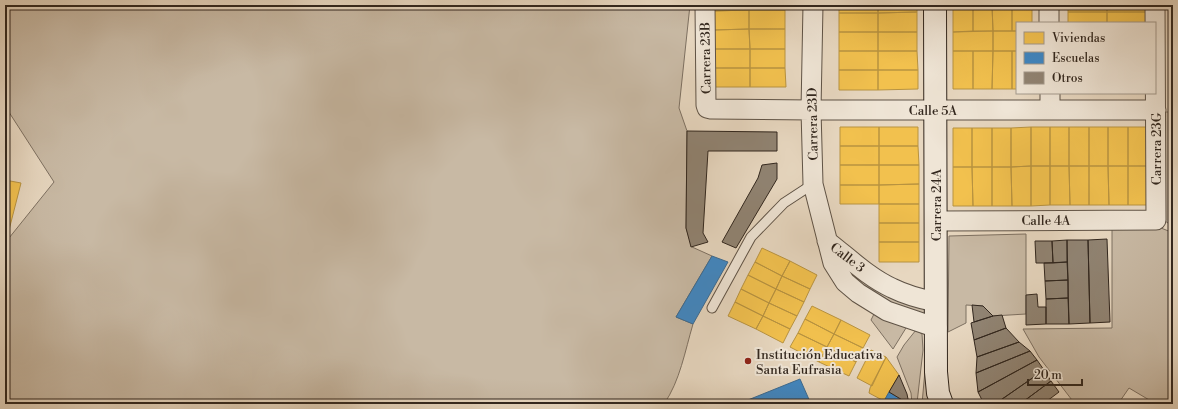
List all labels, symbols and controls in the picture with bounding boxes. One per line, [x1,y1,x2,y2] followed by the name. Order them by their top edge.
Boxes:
[697,22,715,94] street label: Carrera 23B
[1016,22,1156,94] legend
[1051,31,1105,46] text: Viviendas
[1052,51,1099,66] text: Escuelas
[1052,71,1083,86] text: Otros
[804,87,822,161] street label: Carrera 23D
[909,103,958,119] street label: Calle 5A
[1149,112,1165,185] street label: Carrera 23G
[929,168,945,241] street label: Carrera 24A
[1021,213,1072,229] street label: Calle 4A
[827,239,868,276] street label: Calle 3
[756,347,883,378] place label: Institución Educativa Santa Eufrasia
[743,356,753,366] marker: Institución Educativa Santa Eufrasia
[1028,361,1082,387] scale bar
[1034,368,1062,383] text: 20 m

